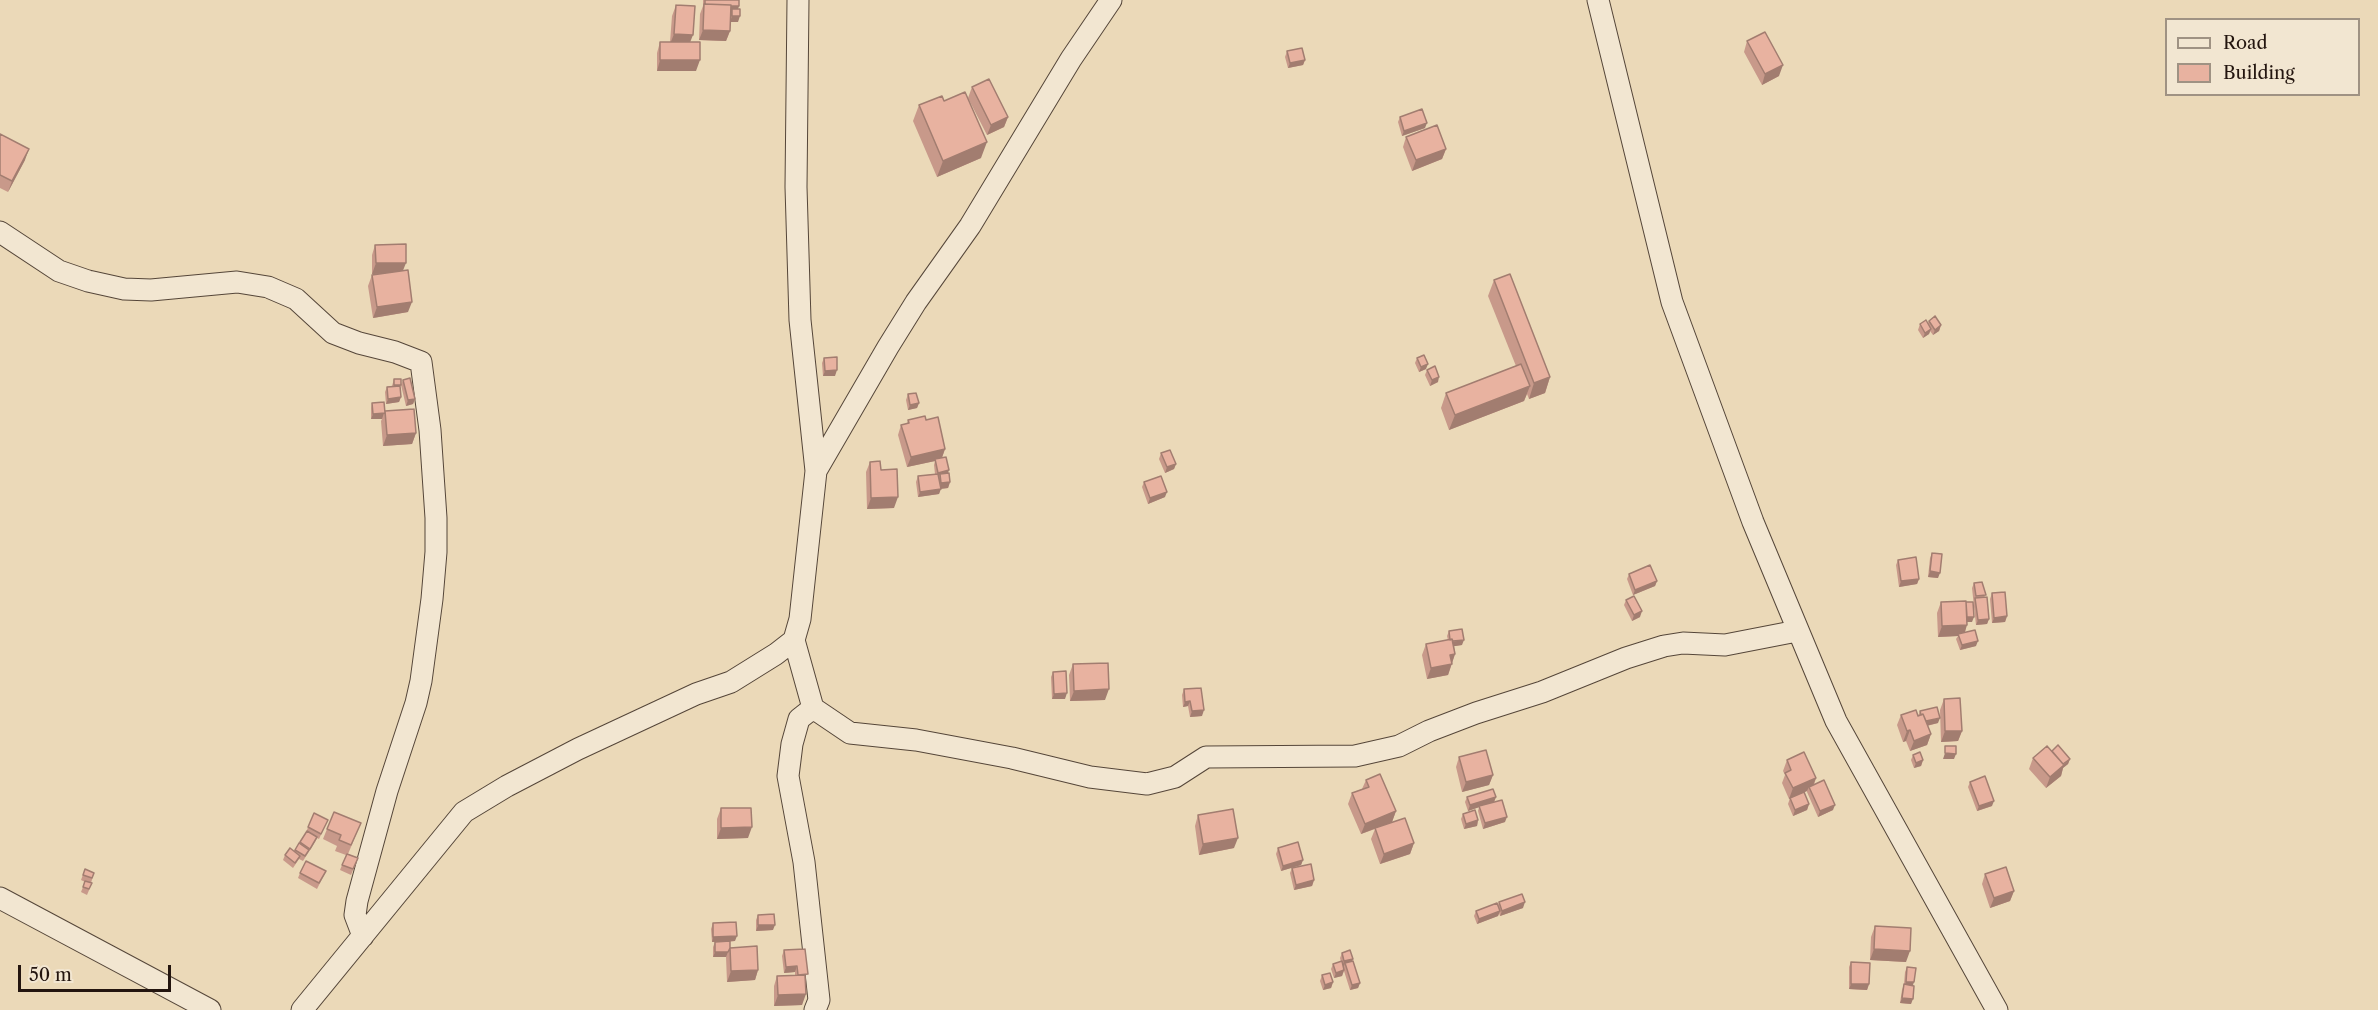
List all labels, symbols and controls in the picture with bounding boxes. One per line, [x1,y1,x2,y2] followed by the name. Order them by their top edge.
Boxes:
[2165,18,2360,96] legend
[2223,32,2268,54] text: Road
[2223,62,2295,84] text: Building
[21,953,174,991] scale bar
[29,964,72,986] text: 50 m

